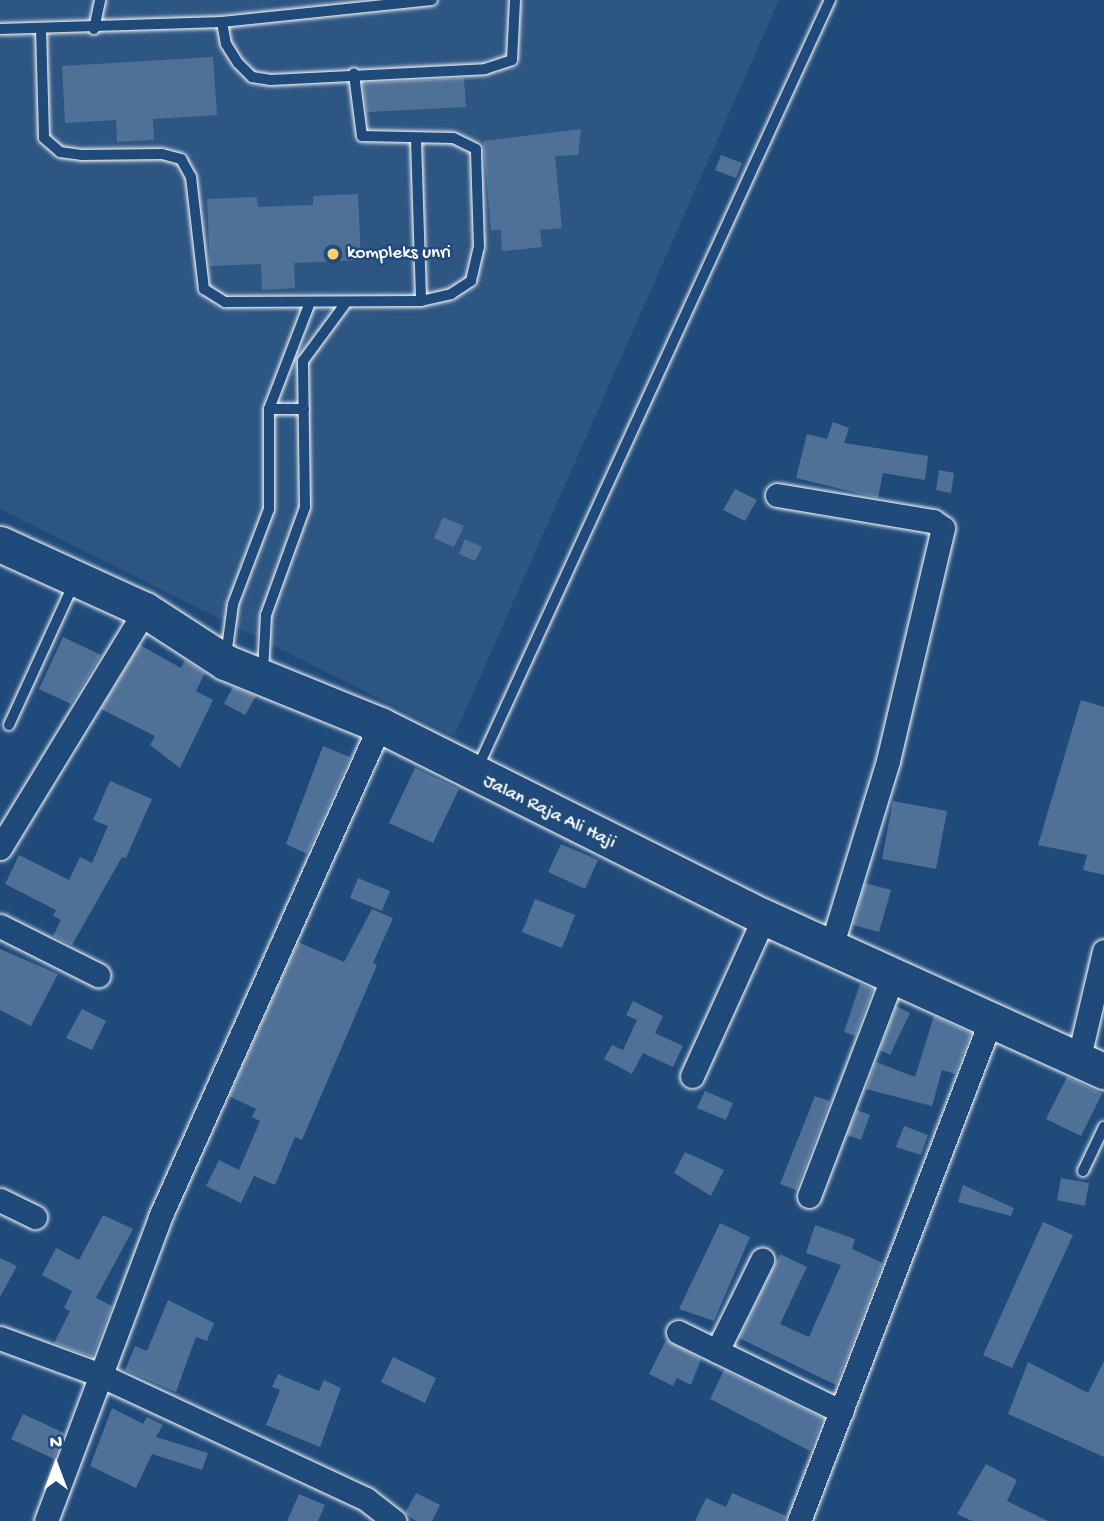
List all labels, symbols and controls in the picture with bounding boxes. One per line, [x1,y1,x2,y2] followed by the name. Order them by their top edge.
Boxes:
[347,243,451,265] place label: kompleks unri
[325,246,341,262] marker: kompleks unri
[479,771,619,855] street label: Jalan Raja Ali Haji
[21,1430,91,1500] north arrow
[50,1432,62,1455] text: N

